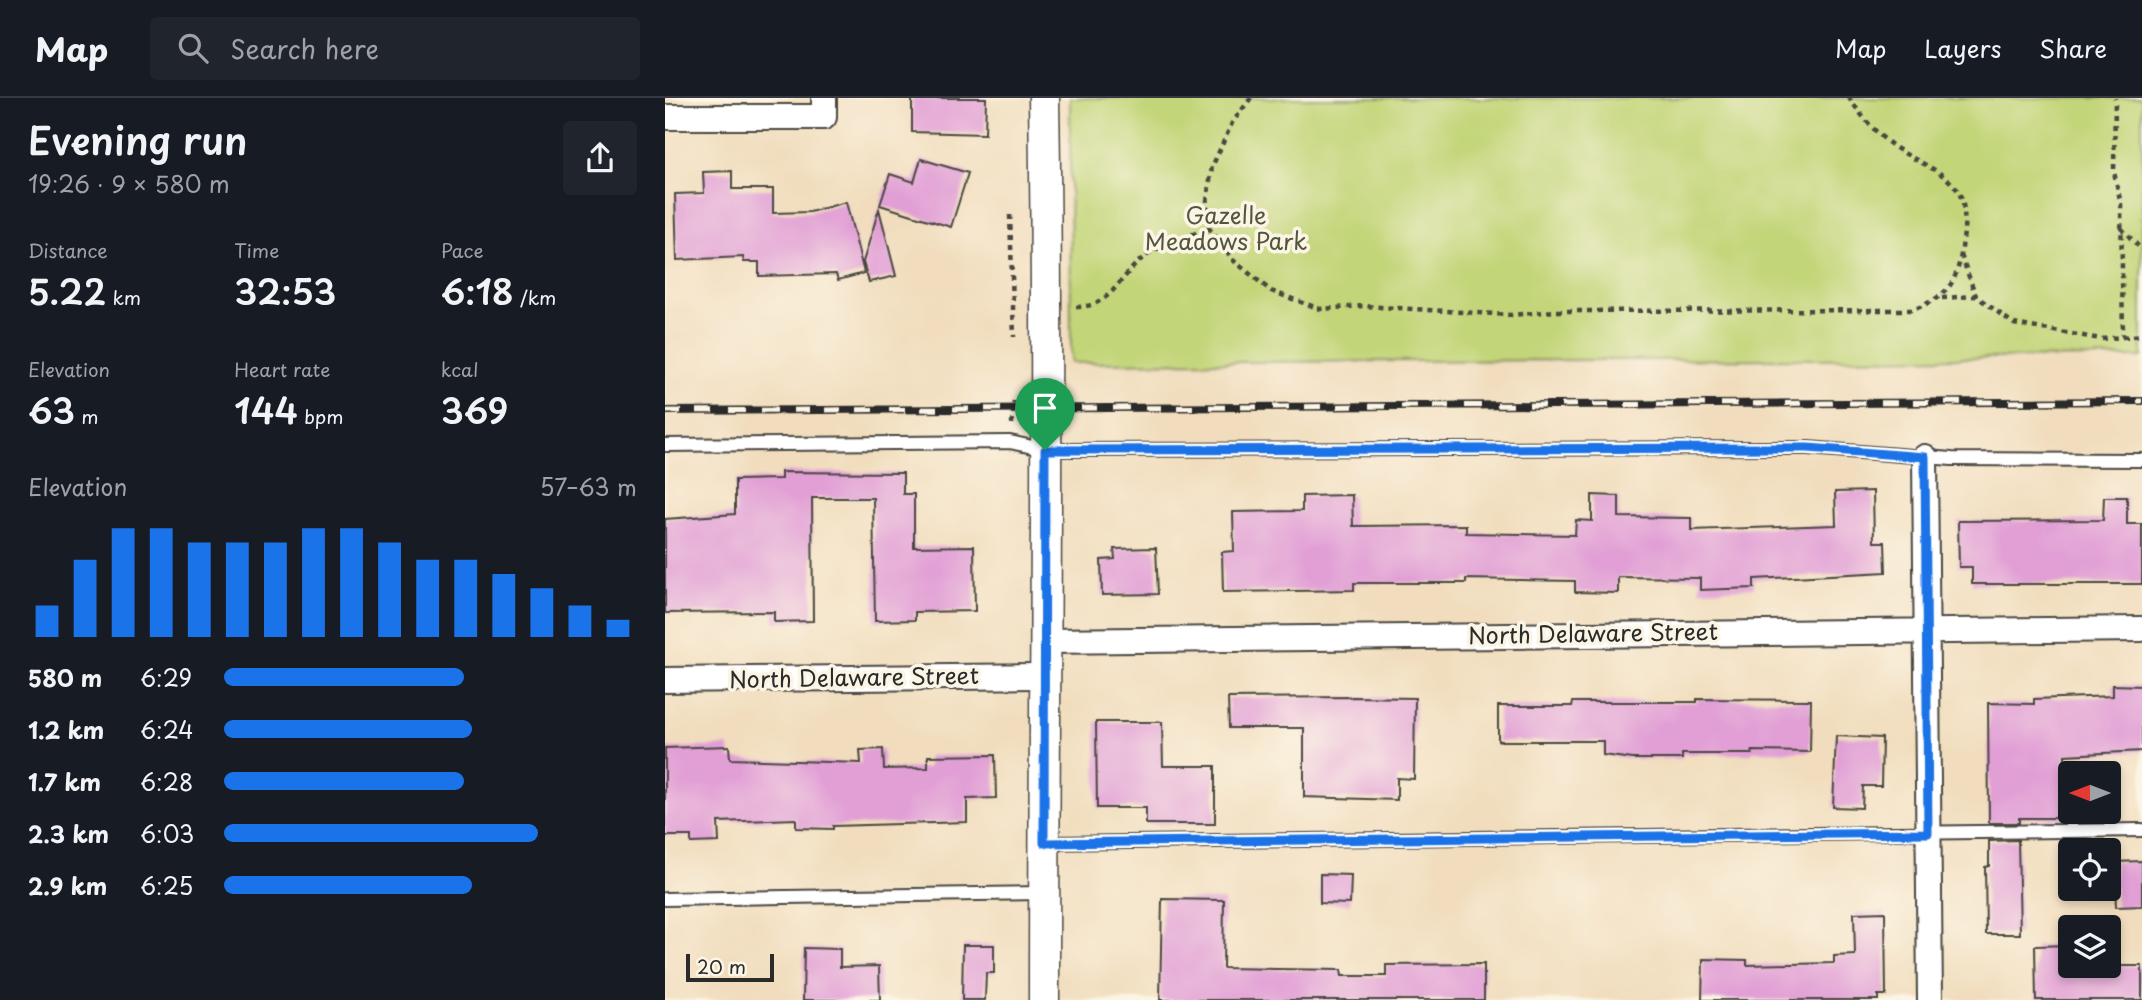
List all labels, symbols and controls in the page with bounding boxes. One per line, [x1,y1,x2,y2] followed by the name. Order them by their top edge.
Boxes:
[150,17,640,80] search box
[35,23,108,73] text: Map
[174,29,212,67] icon: search
[230,29,379,68] text: Search here
[1835,30,1886,66] text: Map
[1924,30,2001,66] text: Layers
[2039,30,2107,66] text: Share
[28,111,247,168] text: Evening run
[563,121,637,195] button: share
[28,166,230,201] text: 19:26 · 9 × 580 m
[1145,197,1307,258] park label: Gazelle Meadows Park
[28,236,108,264] text: Distance
[234,236,279,264] text: Time
[441,236,484,264] text: Pace
[28,264,106,317] text: 5.22
[234,264,336,317] text: 32:53
[441,264,514,317] text: 6:18
[106,283,141,311] text: km
[514,283,556,311] text: /km
[28,355,110,383] text: Elevation
[234,355,330,383] text: Heart rate
[441,355,479,383] text: kcal
[1015,378,1075,450] pin
[28,383,75,436] text: 63
[234,383,298,436] text: 144
[441,383,508,436] text: 369
[1026,389,1064,427] icon: arrive
[75,402,99,430] text: m
[298,402,344,430] text: bpm
[28,469,127,504] text: Elevation
[540,469,637,504] text: 57–63 m
[1468,613,1718,652] street label: North Delaware Street
[729,657,979,696] street label: North Delaware Street
[28,660,102,695] text: 580 m
[140,660,192,695] text: 6:29
[28,712,104,747] text: 1.2 km
[140,712,194,747] text: 6:24
[2058,761,2121,824] north arrow
[2058,761,2121,978] map controls
[28,764,101,799] text: 1.7 km
[140,764,193,799] text: 6:28
[28,816,109,851] text: 2.3 km
[140,816,194,851] text: 6:03
[2058,838,2121,901] button: locate
[28,868,107,903] text: 2.9 km
[140,868,193,903] text: 6:25
[2058,915,2121,978] button: layers
[686,951,773,983] scale bar
[697,952,746,980] text: 20 m

